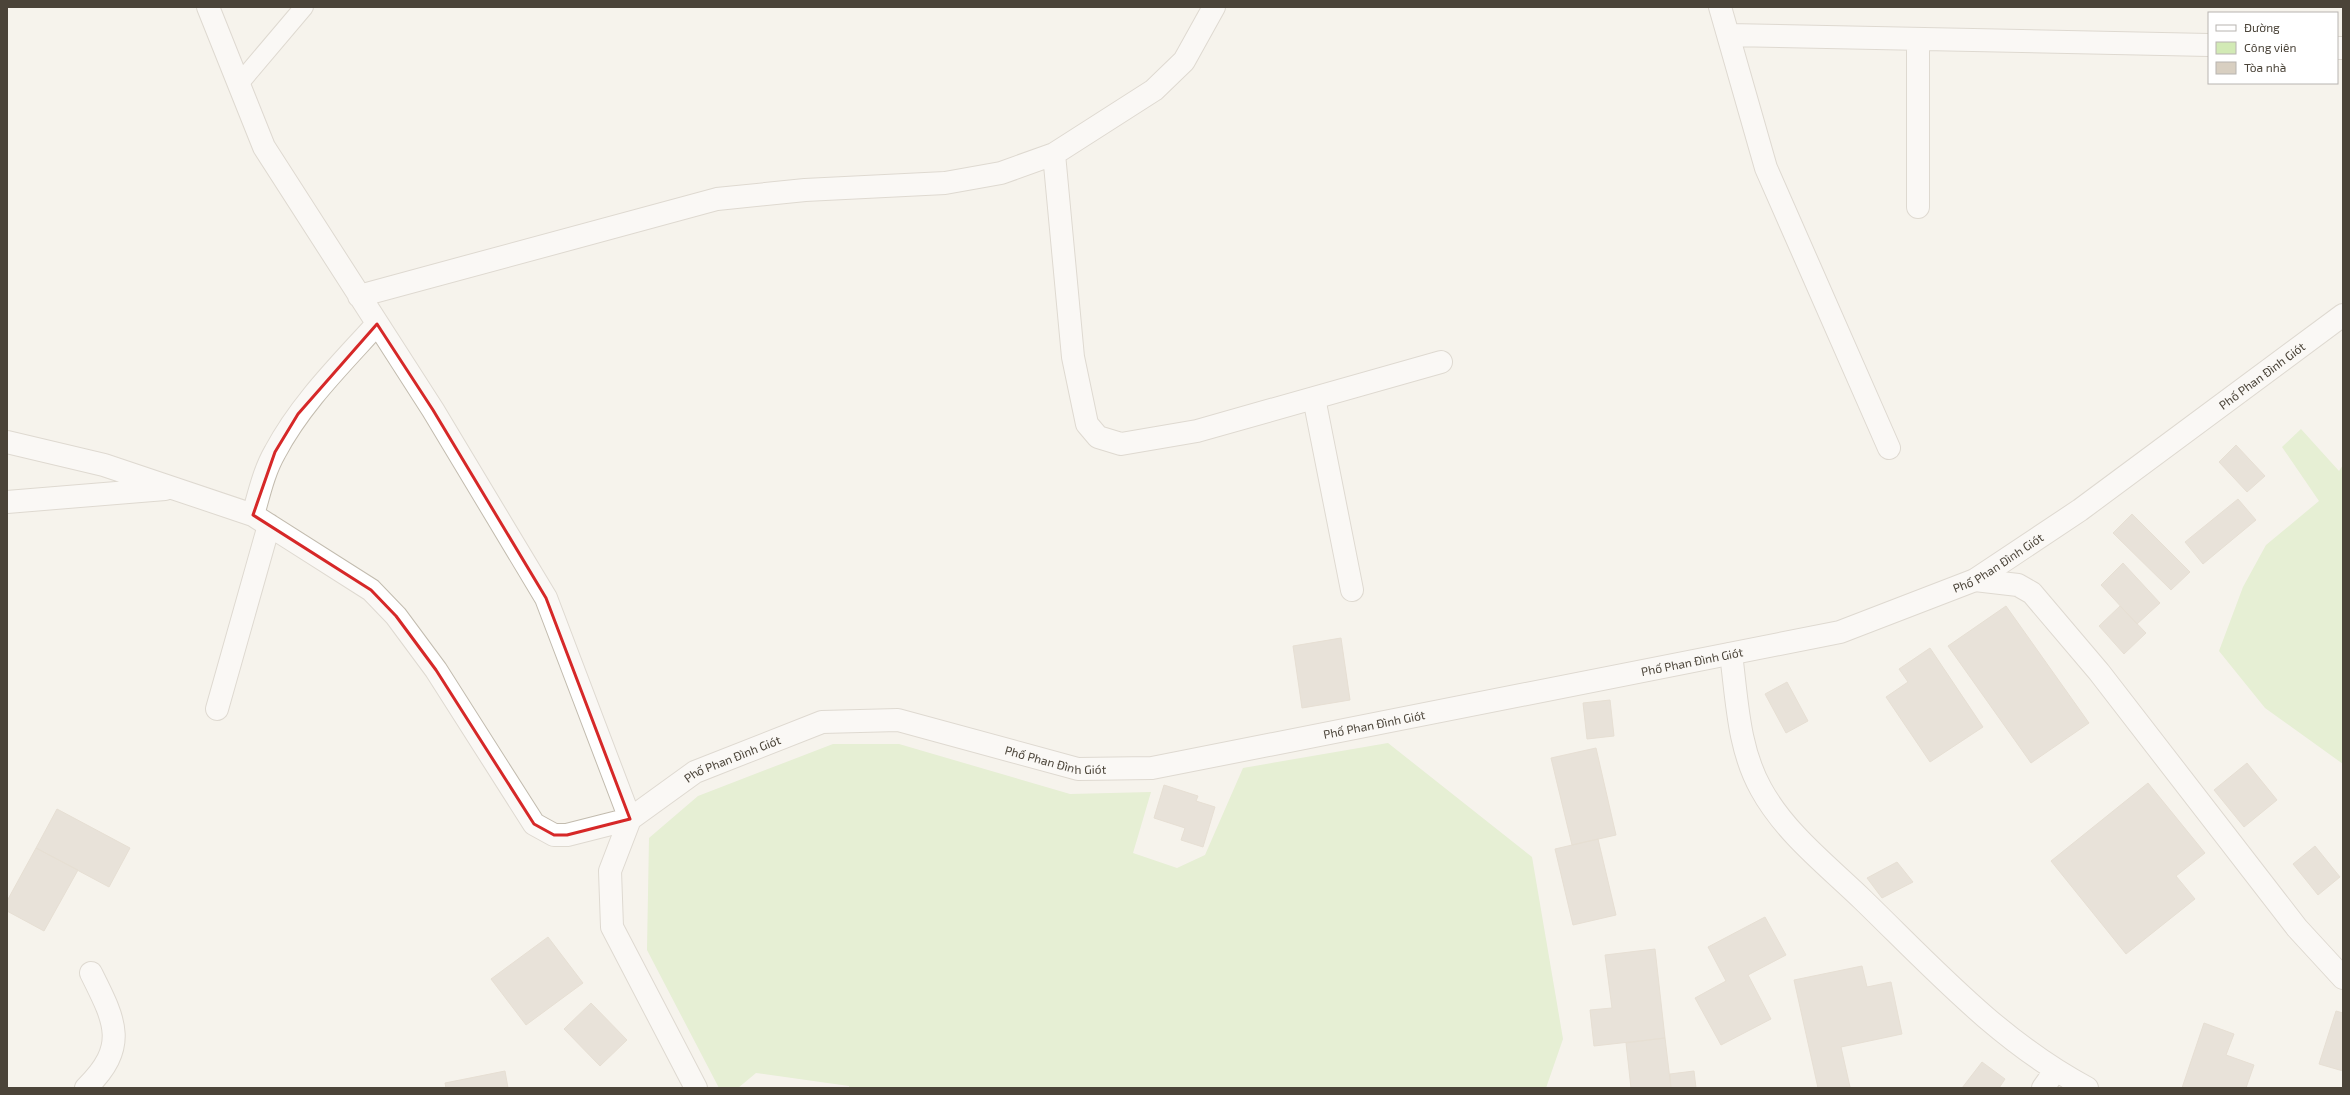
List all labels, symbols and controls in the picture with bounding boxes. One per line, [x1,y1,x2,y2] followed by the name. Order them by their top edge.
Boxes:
[2208,12,2338,84] legend
[2244,20,2280,34] text: Đường
[2244,40,2297,54] text: Công viên
[2244,60,2286,74] text: Tòa nhà
[2216,339,2308,412] street label: Phố Phan Đình Giót
[1951,529,2046,595] street label: Phố Phan Đình Giót
[1640,644,1744,678] street label: Phố Phan Đình Giót
[1322,707,1427,741] street label: Phố Phan Đình Giót
[681,732,783,785] street label: Phố Phan Đình Giót
[1003,742,1107,776] street label: Phố Phan Đình Giót

